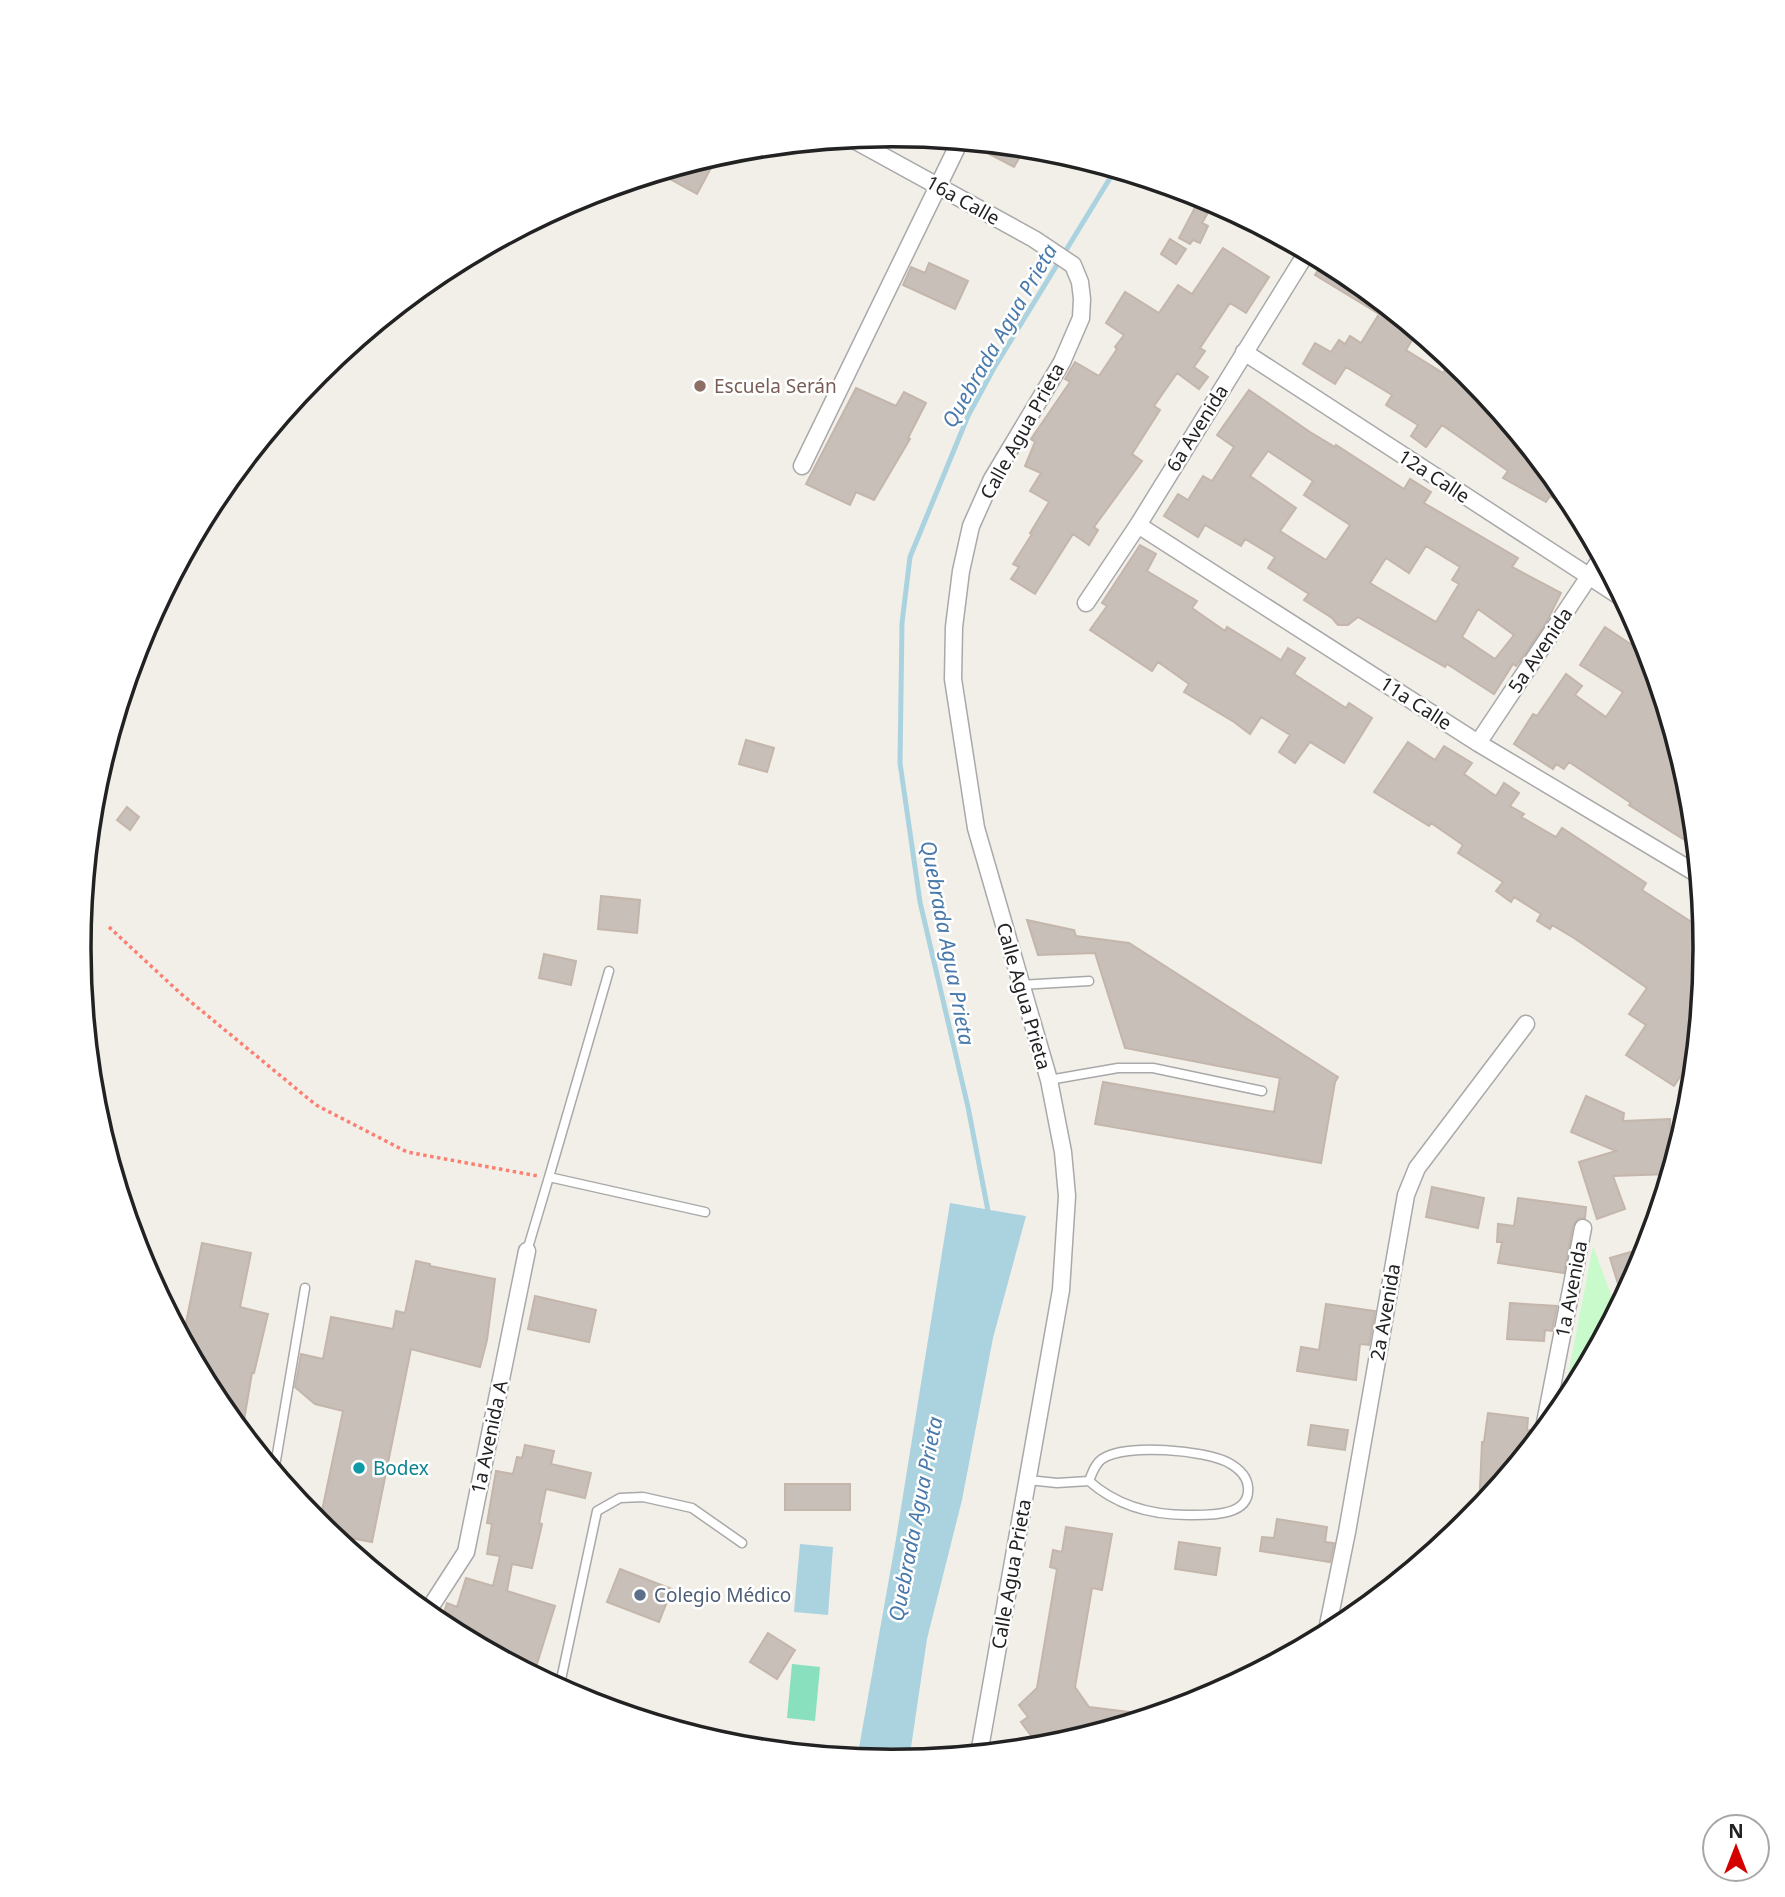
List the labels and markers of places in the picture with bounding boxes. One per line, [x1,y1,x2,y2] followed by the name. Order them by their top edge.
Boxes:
[714,373,837,399] place label: Escuela Serán
[692,378,708,394] marker: Escuela Serán
[373,1455,429,1481] place label: Bodex
[351,1460,367,1476] marker: Bodex
[654,1582,791,1608] place label: Colegio Médico
[632,1587,648,1603] marker: Colegio Médico

